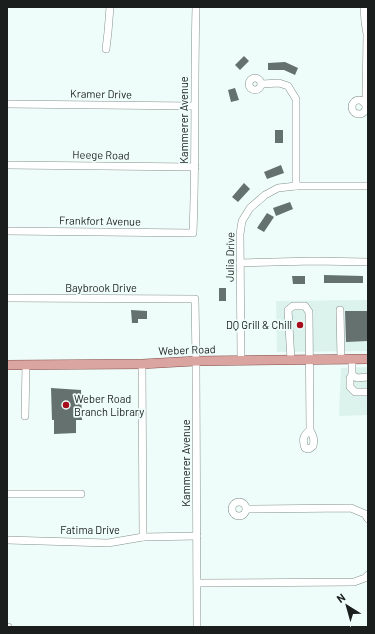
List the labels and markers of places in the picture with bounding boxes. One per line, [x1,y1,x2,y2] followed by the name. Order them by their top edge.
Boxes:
[226,318,292,331] place label: DQ Grill & Chill
[295,320,305,330] marker: DQ Grill & Chill
[74,392,144,418] place label: Weber Road Branch Library
[61,400,71,410] marker: Weber Road Branch Library

